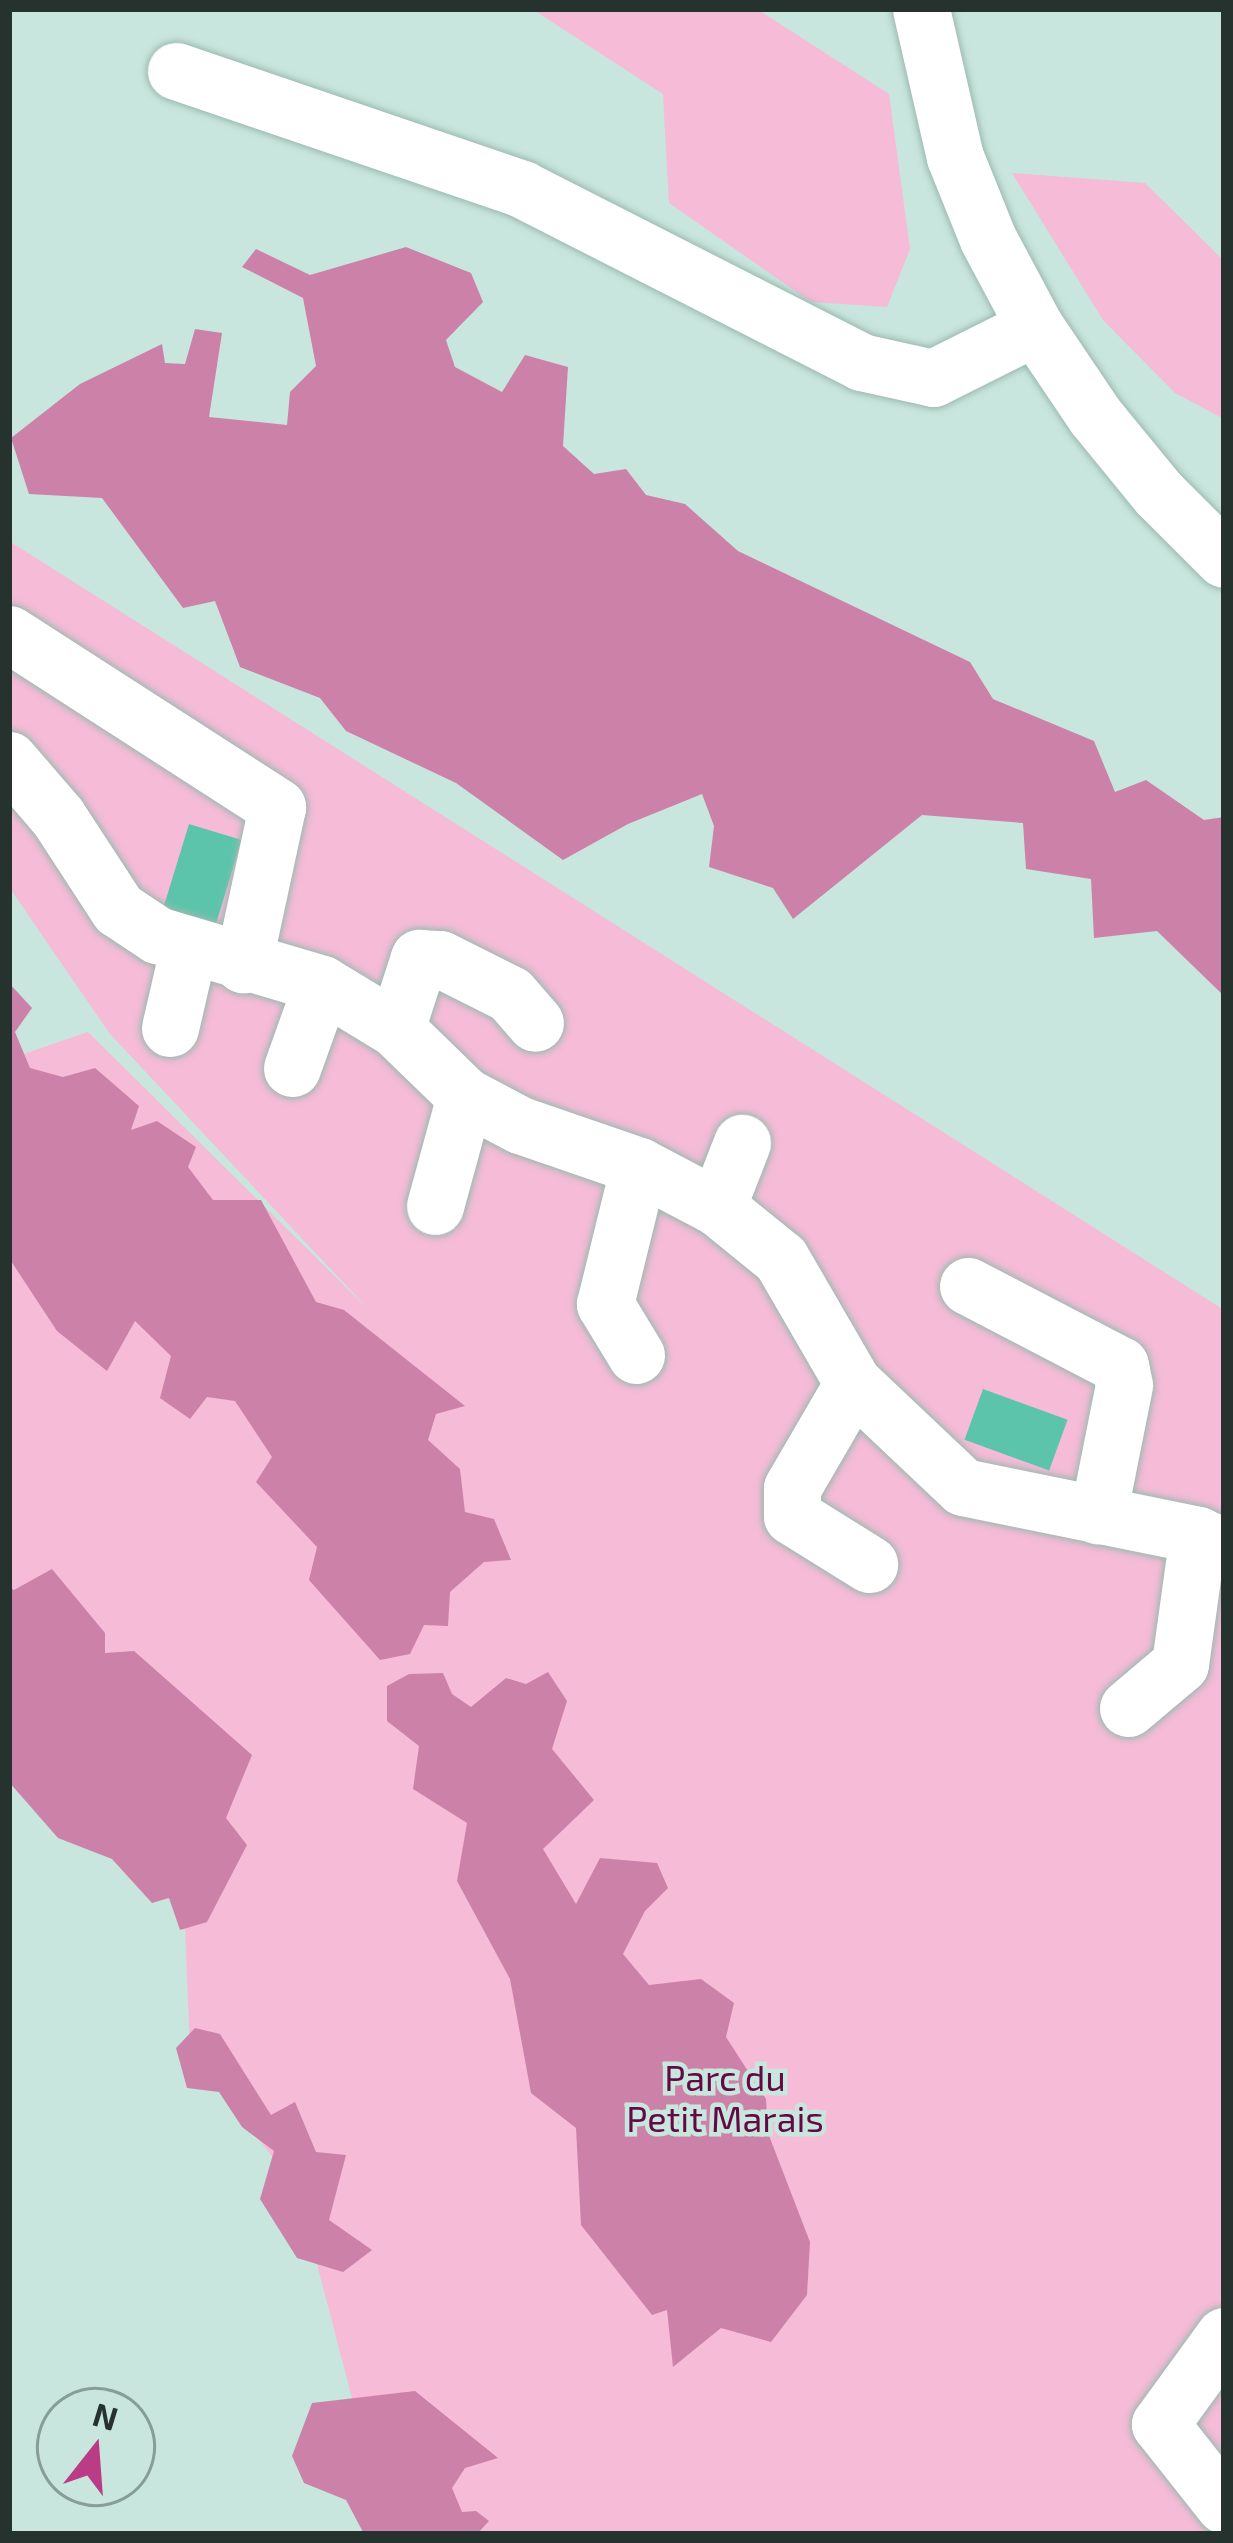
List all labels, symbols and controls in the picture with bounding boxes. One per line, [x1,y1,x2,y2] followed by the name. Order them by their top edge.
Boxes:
[626,2054,824,2139] park label: Parc du Petit Marais
[36,2387,156,2507] north arrow
[88,2393,123,2438] text: N

